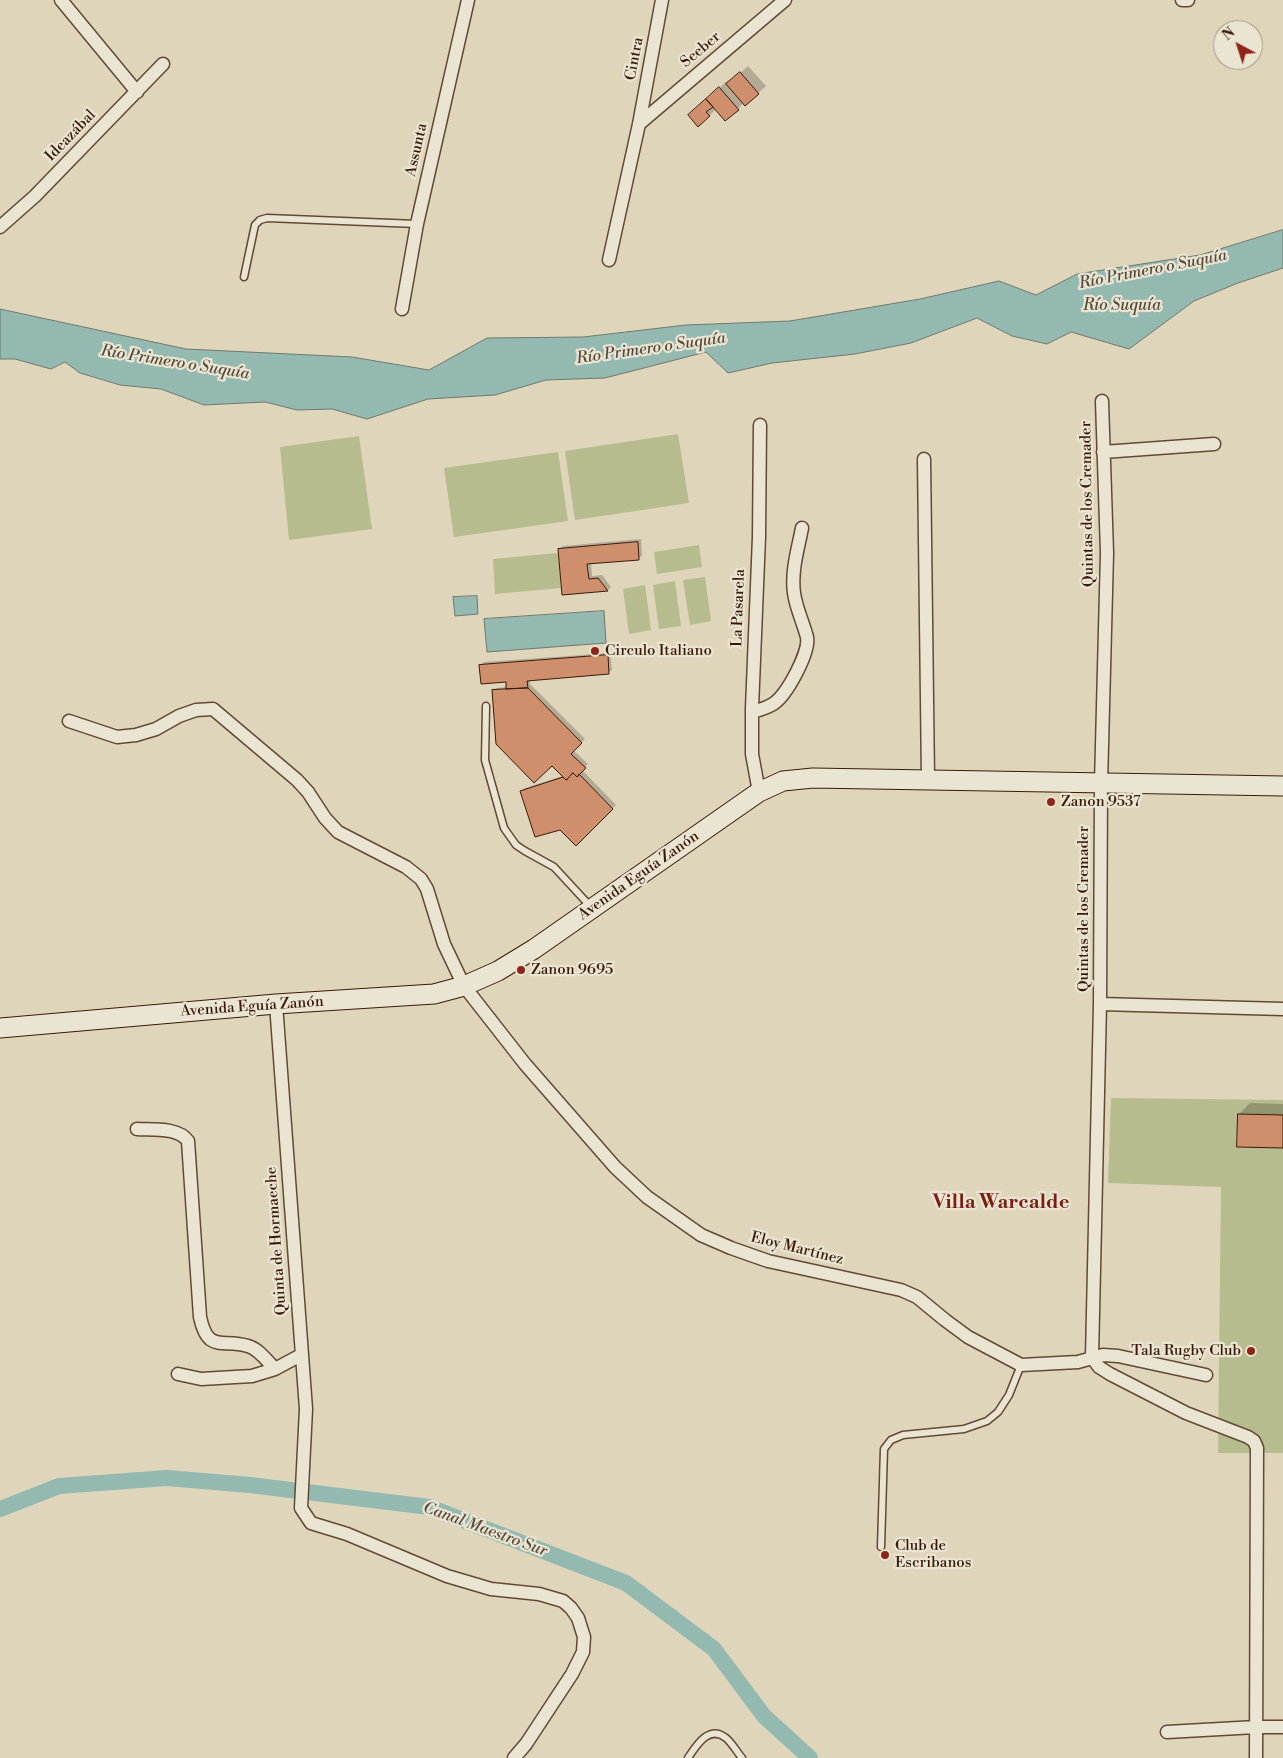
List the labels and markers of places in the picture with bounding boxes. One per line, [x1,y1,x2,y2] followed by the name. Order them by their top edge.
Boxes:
[605,642,712,660] place label: Circulo Italiano
[589,645,601,657] marker: Circulo Italiano
[1061,793,1141,811] place label: Zanon 9537
[1045,796,1057,808] marker: Zanon 9537
[531,961,613,979] place label: Zanon 9695
[515,964,527,976] marker: Zanon 9695
[1131,1342,1241,1360] place label: Tala Rugby Club
[1245,1345,1257,1357] marker: Tala Rugby Club
[895,1537,971,1572] place label: Club de Escribanos
[879,1549,891,1561] marker: Club de Escribanos

